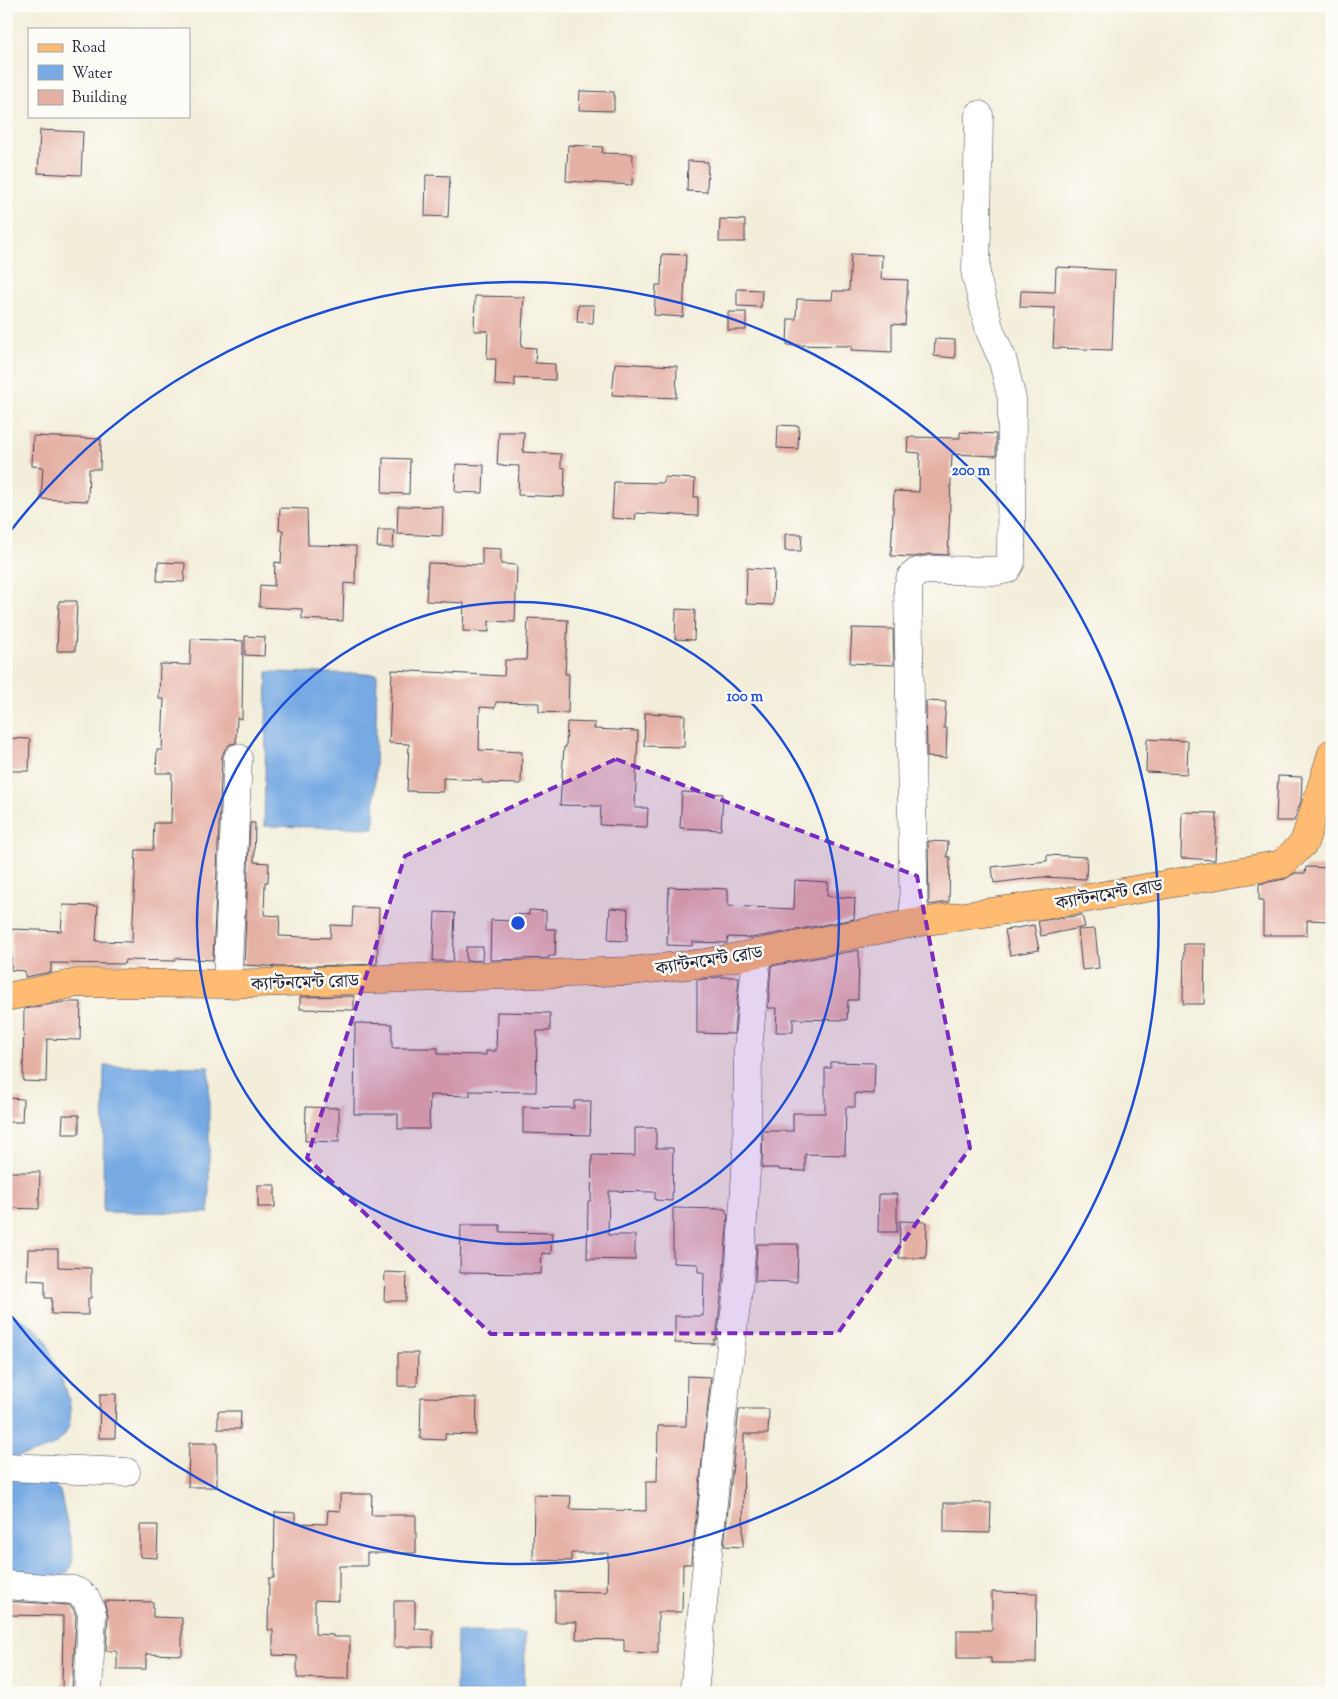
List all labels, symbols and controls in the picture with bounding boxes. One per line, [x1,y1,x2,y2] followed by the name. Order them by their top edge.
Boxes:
[28,28,190,118] legend
[72,38,106,59] text: Road
[72,64,113,85] text: Water
[72,88,127,109] text: Building
[952,461,991,482] text: 200 m
[727,687,764,708] text: 100 m
[1053,874,1166,918] street label: ক্যান্টনমেন্ট রোড
[509,914,527,932] centre of rings
[653,941,766,983] street label: ক্যান্টনমেন্ট রোড
[250,969,360,999] street label: ক্যান্টনমেন্ট রোড

